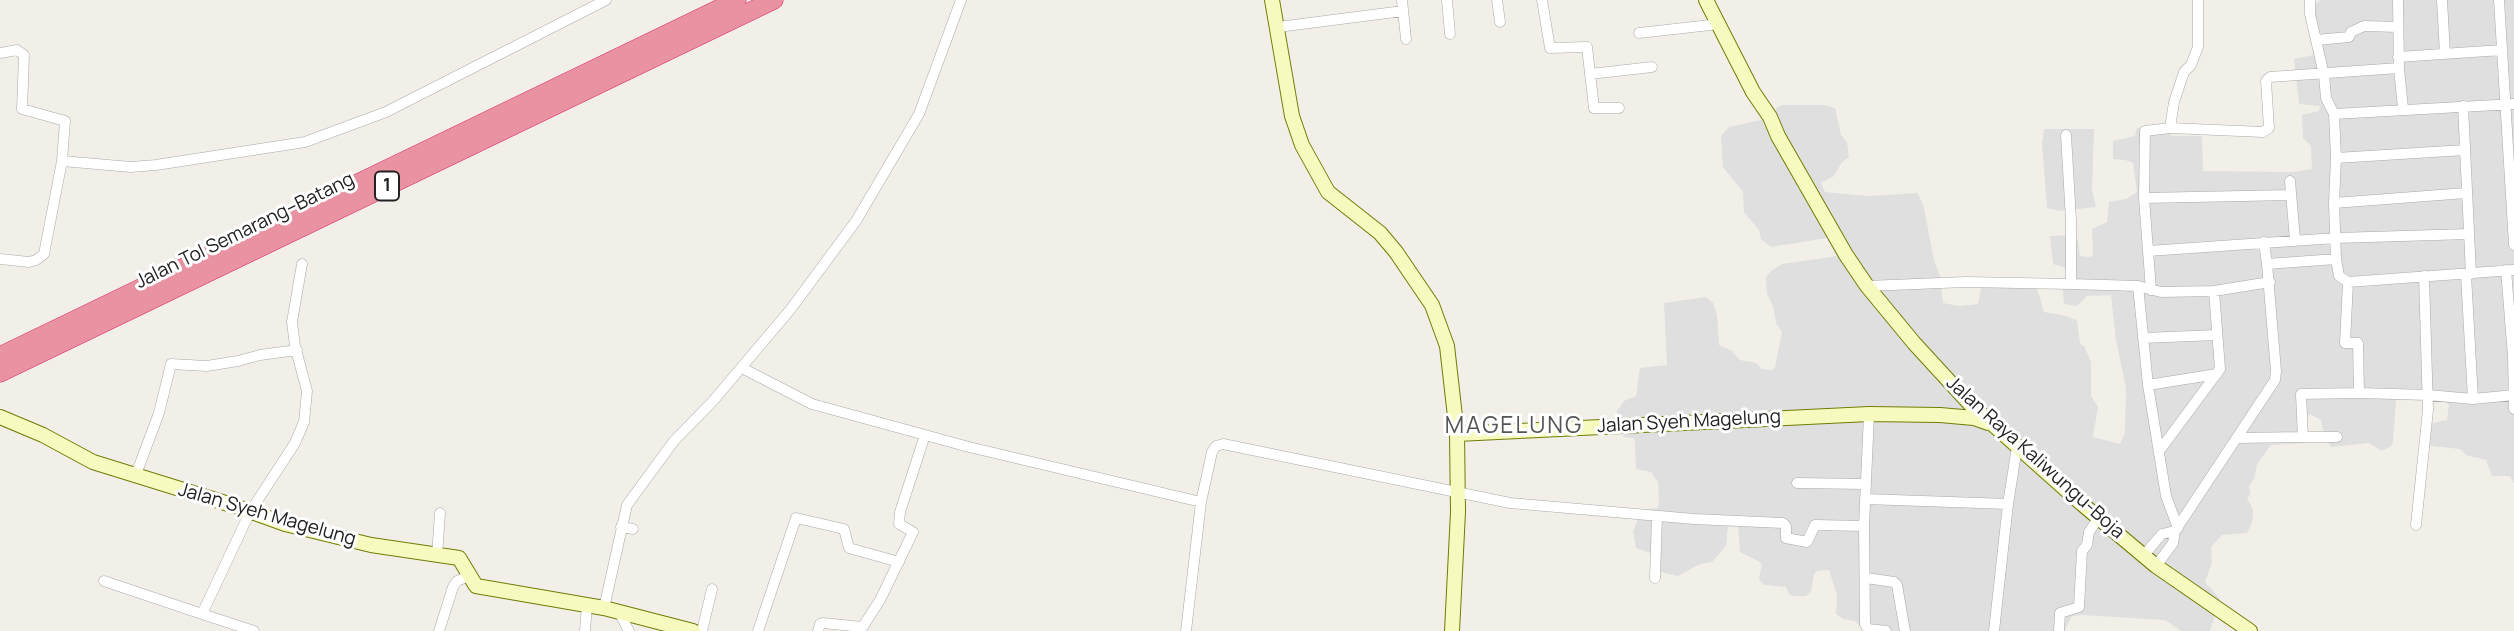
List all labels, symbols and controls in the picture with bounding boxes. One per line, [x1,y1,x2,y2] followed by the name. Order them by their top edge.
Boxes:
[132,168,358,294] street label: Jalan Tol Semarang–Batang
[375,172,399,201] road number: 1
[1941,372,2129,544] street label: Jalan Raya Kaliwungu-Boja
[1597,406,1781,438] street label: Jalan Syeh Magelung
[1446,413,1582,441] district label: MAGELUNG
[175,479,359,551] street label: Jalan Syeh Magelung

